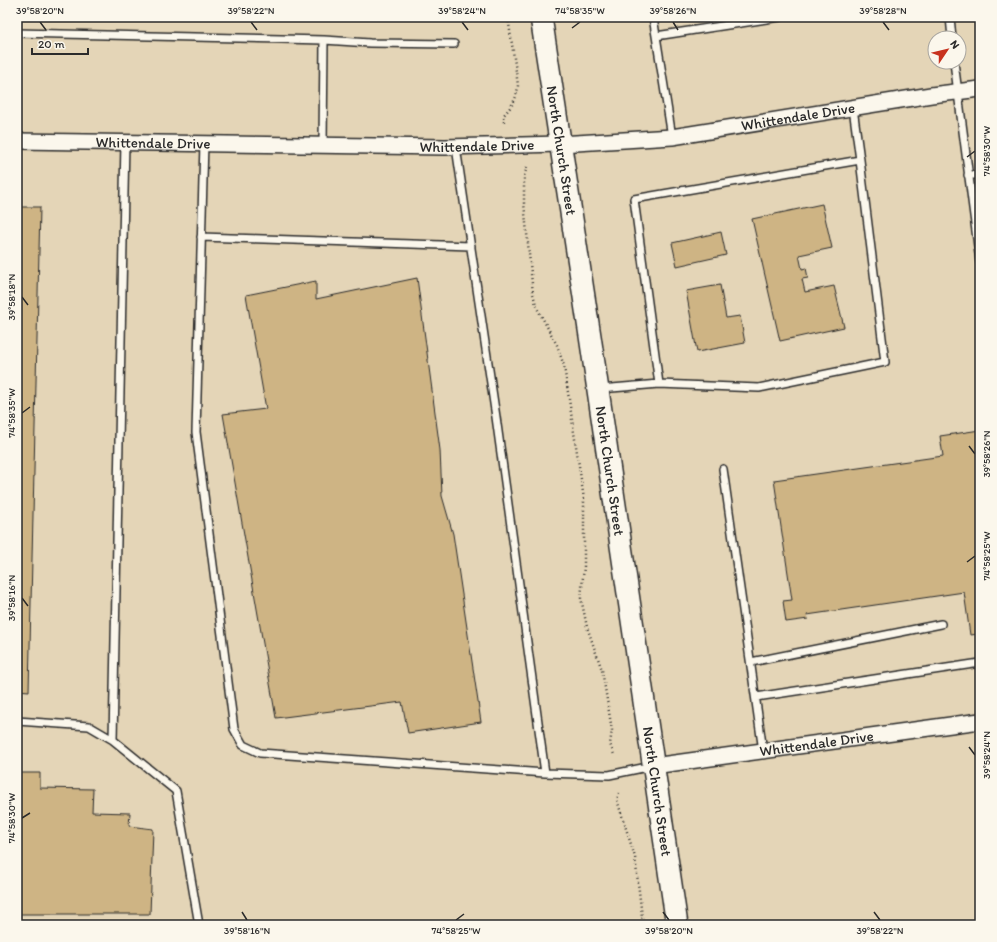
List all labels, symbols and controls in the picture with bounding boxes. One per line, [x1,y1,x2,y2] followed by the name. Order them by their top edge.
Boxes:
[16,4,64,17] text: 39°58'20"N
[227,4,275,17] text: 39°58'22"N
[438,4,486,17] text: 39°58'24"N
[555,4,605,17] text: 74°58'35"W
[649,4,697,17] text: 39°58'26"N
[859,4,907,17] text: 39°58'28"N
[32,30,88,56] scale bar
[927,30,967,70] north arrow
[38,37,65,51] text: 20 m
[947,38,962,51] text: N
[543,84,580,217] street label: North Church Street
[740,98,856,135] street label: Whittendale Drive
[980,125,993,176] text: 74°58'30"W
[95,133,211,153] street label: Whittendale Drive
[419,136,535,156] street label: Whittendale Drive
[5,273,18,320] text: 39°58'18"N
[5,388,18,438] text: 74°58'35"W
[591,405,628,537] street label: North Church Street
[980,430,993,478] text: 39°58'26"N
[980,531,993,581] text: 74°58'25"W
[5,574,18,621] text: 39°58'16"N
[639,725,676,858] street label: North Church Street
[758,727,875,760] street label: Whittendale Drive
[980,731,993,779] text: 39°58'24"N
[5,792,18,843] text: 74°58'30"W
[224,924,271,937] text: 39°58'16"N
[431,924,481,937] text: 74°58'25"W
[645,924,693,937] text: 39°58'20"N
[856,924,904,937] text: 39°58'22"N

